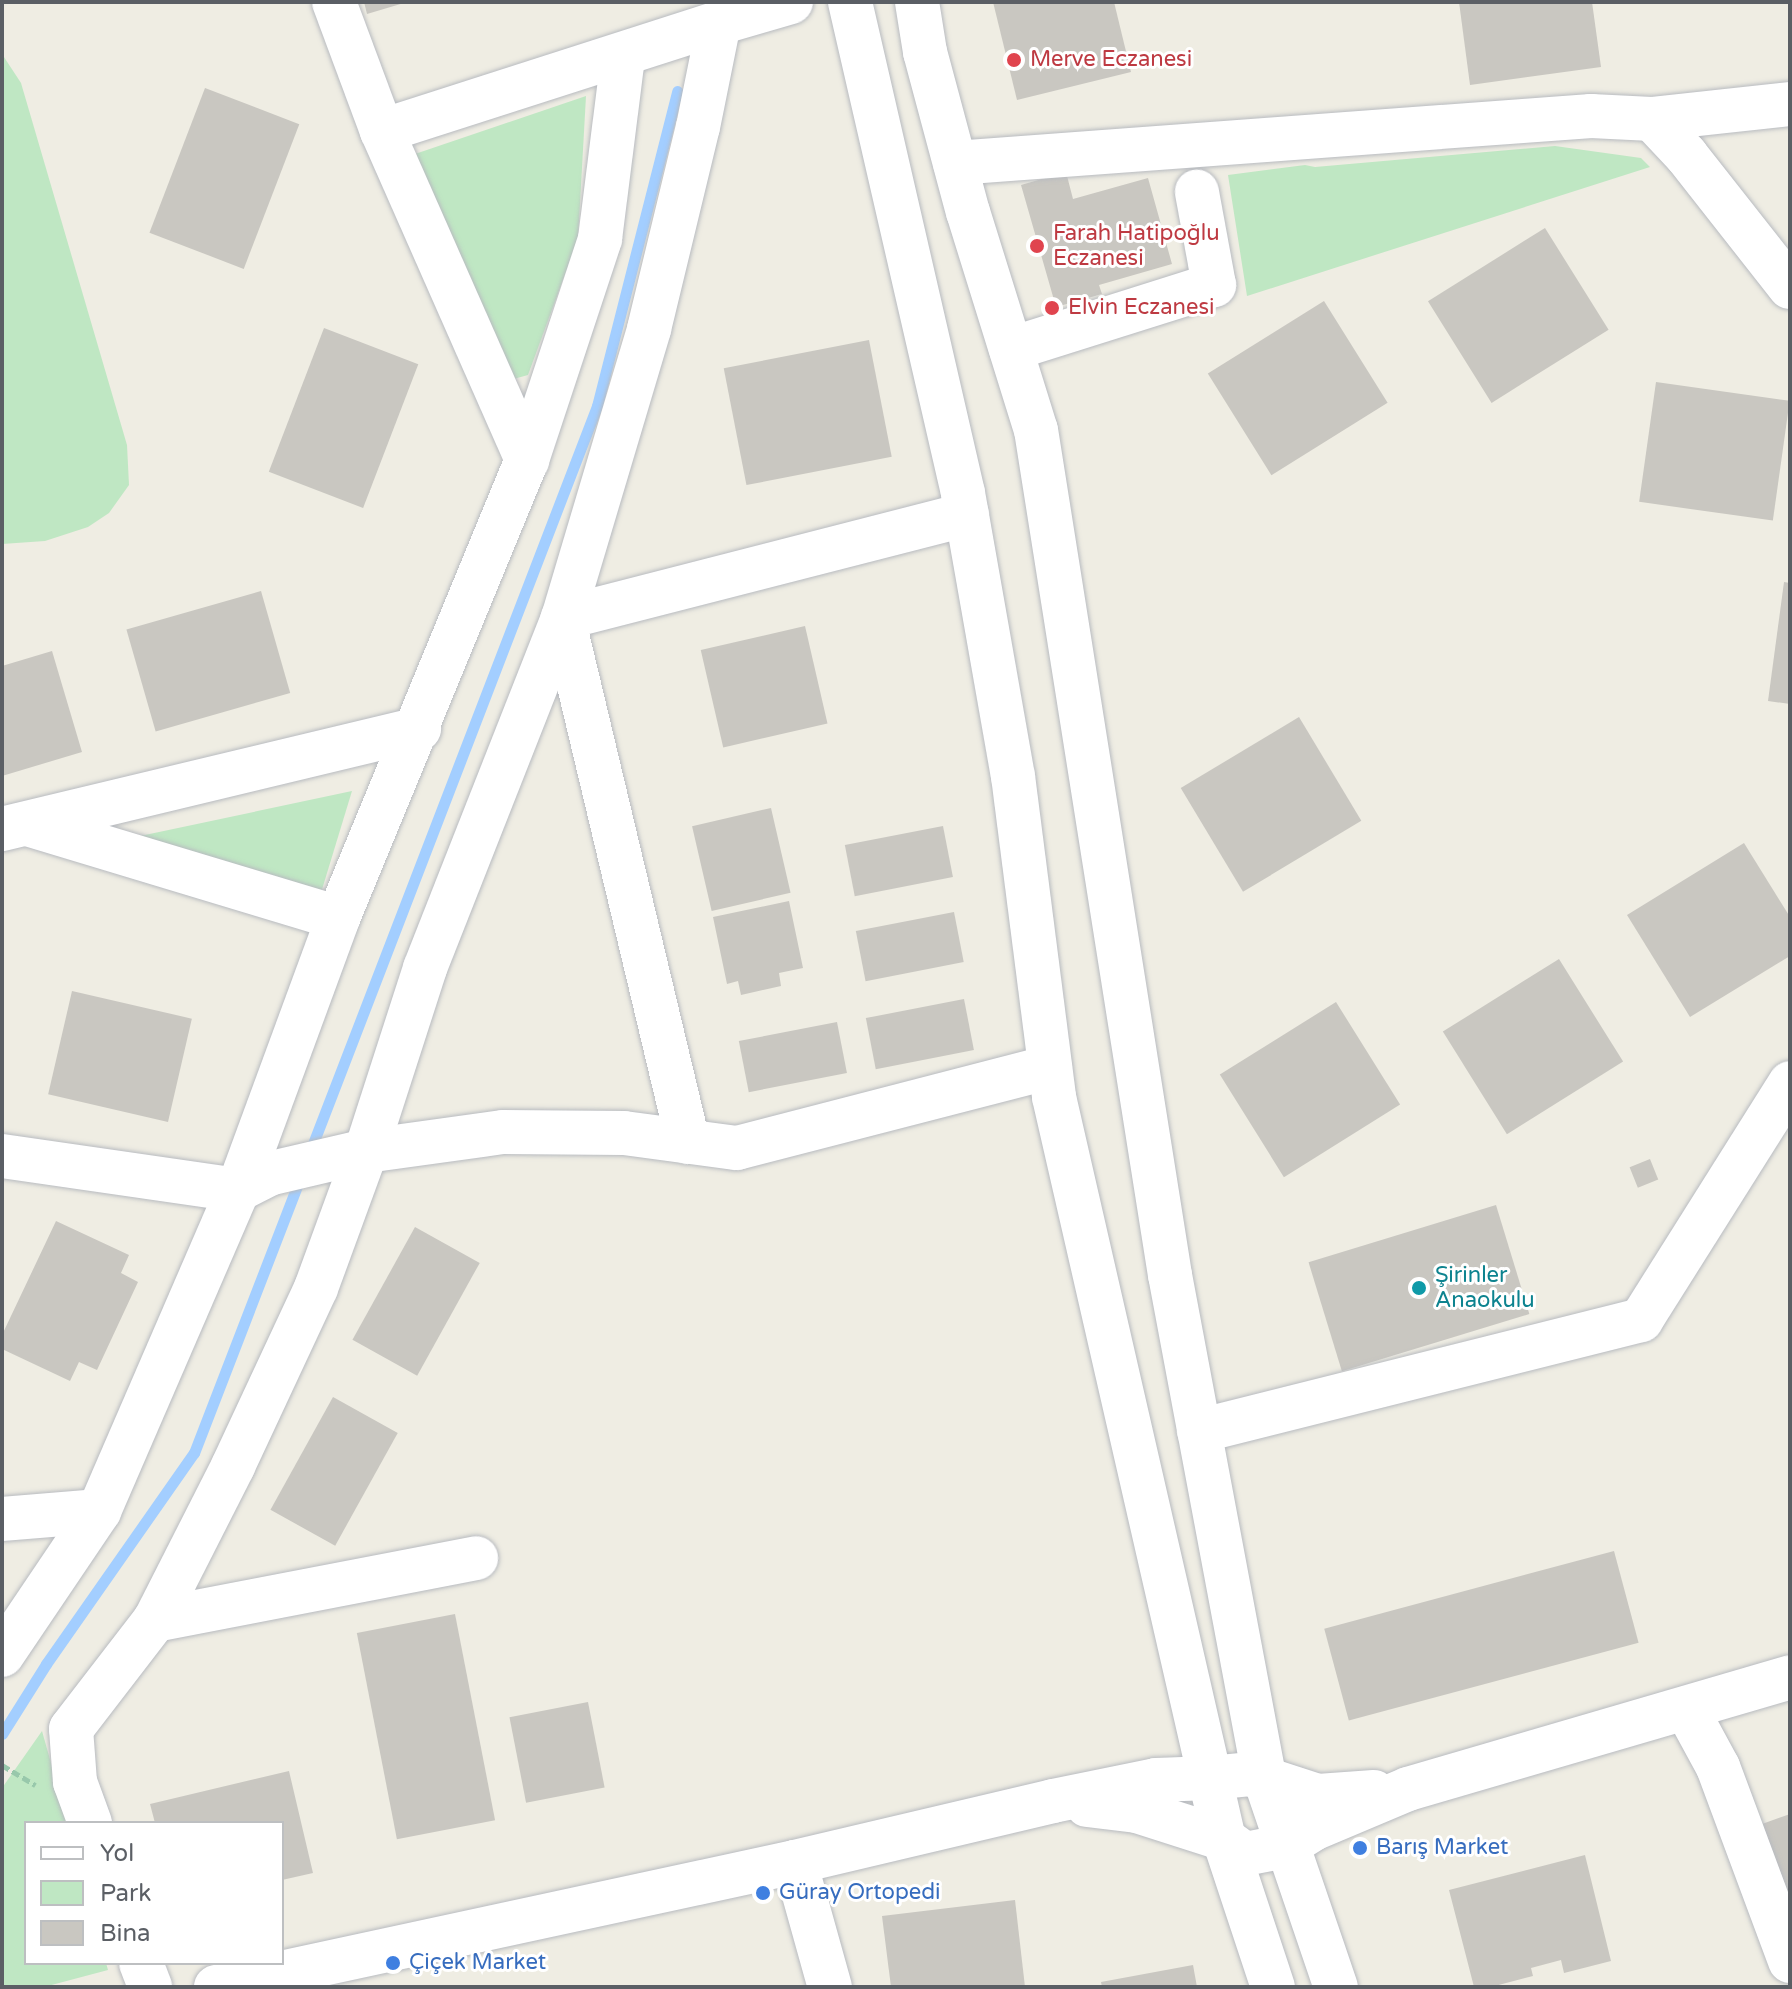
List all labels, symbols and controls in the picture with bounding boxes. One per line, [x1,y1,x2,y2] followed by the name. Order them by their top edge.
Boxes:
[1030,47,1192,73] place label: Merve Eczanesi
[1005,51,1023,69] marker: Merve Eczanesi
[1053,220,1220,272] place label: Farah Hatipoğlu Eczanesi
[1028,237,1046,255] marker: Farah Hatipoğlu Eczanesi
[1068,295,1214,321] place label: Elvin Eczanesi
[1043,299,1061,317] marker: Elvin Eczanesi
[1435,1262,1535,1314] place label: Şirinler Anaokulu
[1410,1279,1428,1297] marker: Şirinler Anaokulu
[24,1821,284,1965] legend
[1376,1835,1508,1861] place label: Barış Market
[100,1839,134,1868] text: Yol
[1351,1839,1369,1857] marker: Barış Market
[100,1879,151,1908] text: Park
[779,1880,941,1906] place label: Güray Ortopedi
[754,1884,772,1902] marker: Güray Ortopedi
[100,1919,151,1948] text: Bina
[409,1950,546,1976] place label: Çiçek Market
[384,1954,402,1972] marker: Çiçek Market

